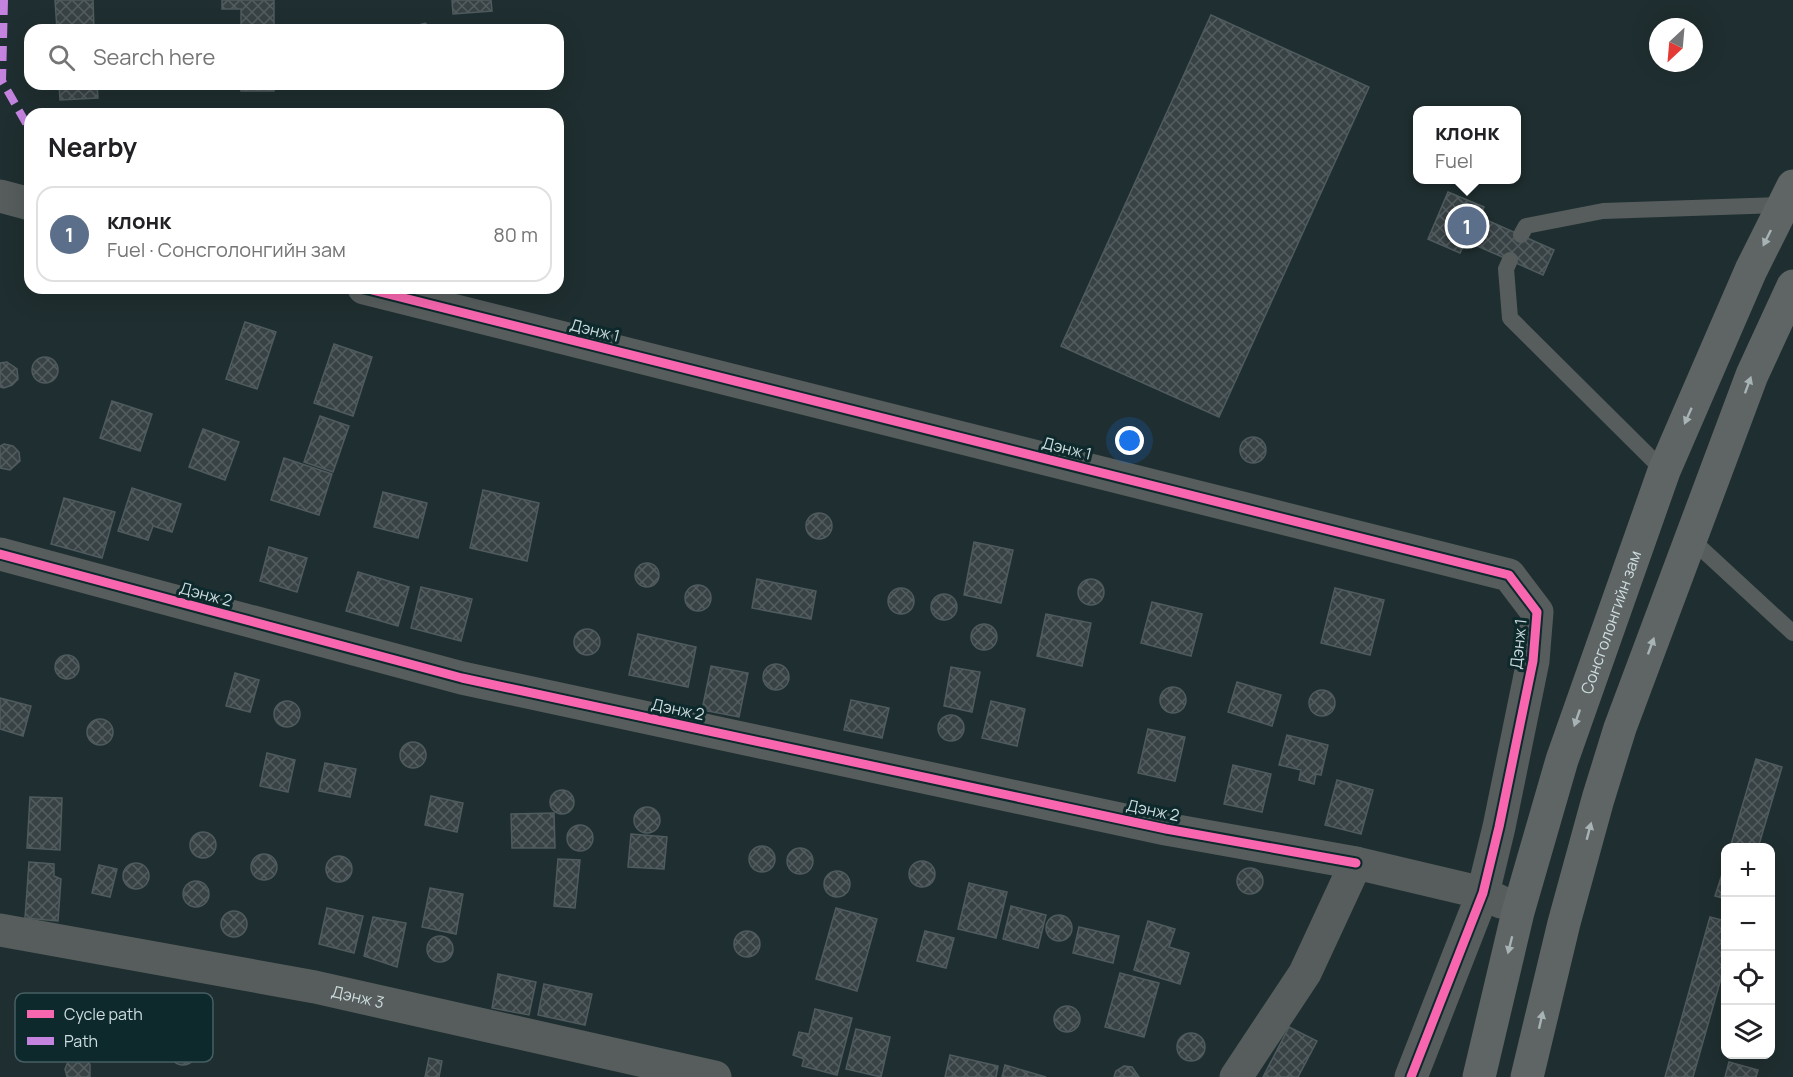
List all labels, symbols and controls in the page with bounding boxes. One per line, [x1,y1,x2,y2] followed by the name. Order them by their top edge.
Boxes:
[1649,18,1703,72] north arrow
[24,24,564,90] search box
[45,41,78,74] icon: search
[93,42,215,72] text: Search here
[1413,106,1521,184] popup
[1435,117,1499,147] text: клонк
[48,129,137,165] text: Nearby
[1435,147,1473,174] text: Fuel
[1448,204,1486,248] pin: 1
[107,206,171,236] text: клонк
[65,221,74,248] text: 1
[493,221,538,248] text: 80 m
[1762,230,1771,247] one-way arrow
[107,236,346,263] text: Fuel · Сонсголонгийн зам
[568,313,622,347] street label: Дэнж 1
[1744,376,1754,394] one-way arrow
[1683,408,1693,426] one-way arrow
[1115,426,1144,455] your location
[1040,431,1094,465] street label: Дэнж 1
[1575,547,1646,697] street label: Сонсголонгийн зам
[177,576,235,612] street label: Дэнж 2
[1504,618,1532,670] street label: Дэнж 1
[1646,637,1656,655] one-way arrow
[649,693,707,725] street label: Дэнж 2
[1571,709,1581,727] one-way arrow
[1124,794,1182,826] street label: Дэнж 2
[1584,822,1594,840] one-way arrow
[1721,843,1775,1059] map controls
[1721,843,1775,897] button: +
[1721,897,1775,951] button: −
[1505,936,1515,954] one-way arrow
[1721,951,1775,1005] button: locate
[329,980,386,1013] street label: Дэнж 3
[15,993,213,1062] legend
[64,1003,143,1025] text: Cycle path
[1721,1005,1775,1059] button: layers
[1536,1011,1546,1029] one-way arrow
[64,1030,98,1052] text: Path

